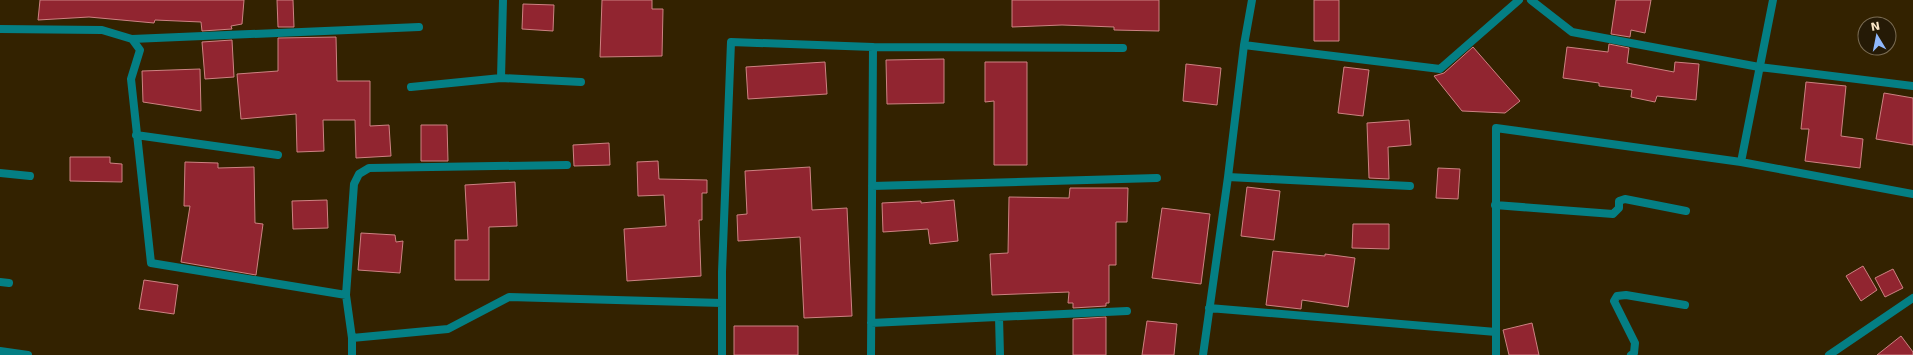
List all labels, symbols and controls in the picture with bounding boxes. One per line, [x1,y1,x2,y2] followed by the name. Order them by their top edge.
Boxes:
[1857,16,1897,56] north arrow
[1870,19,1881,34] text: N

